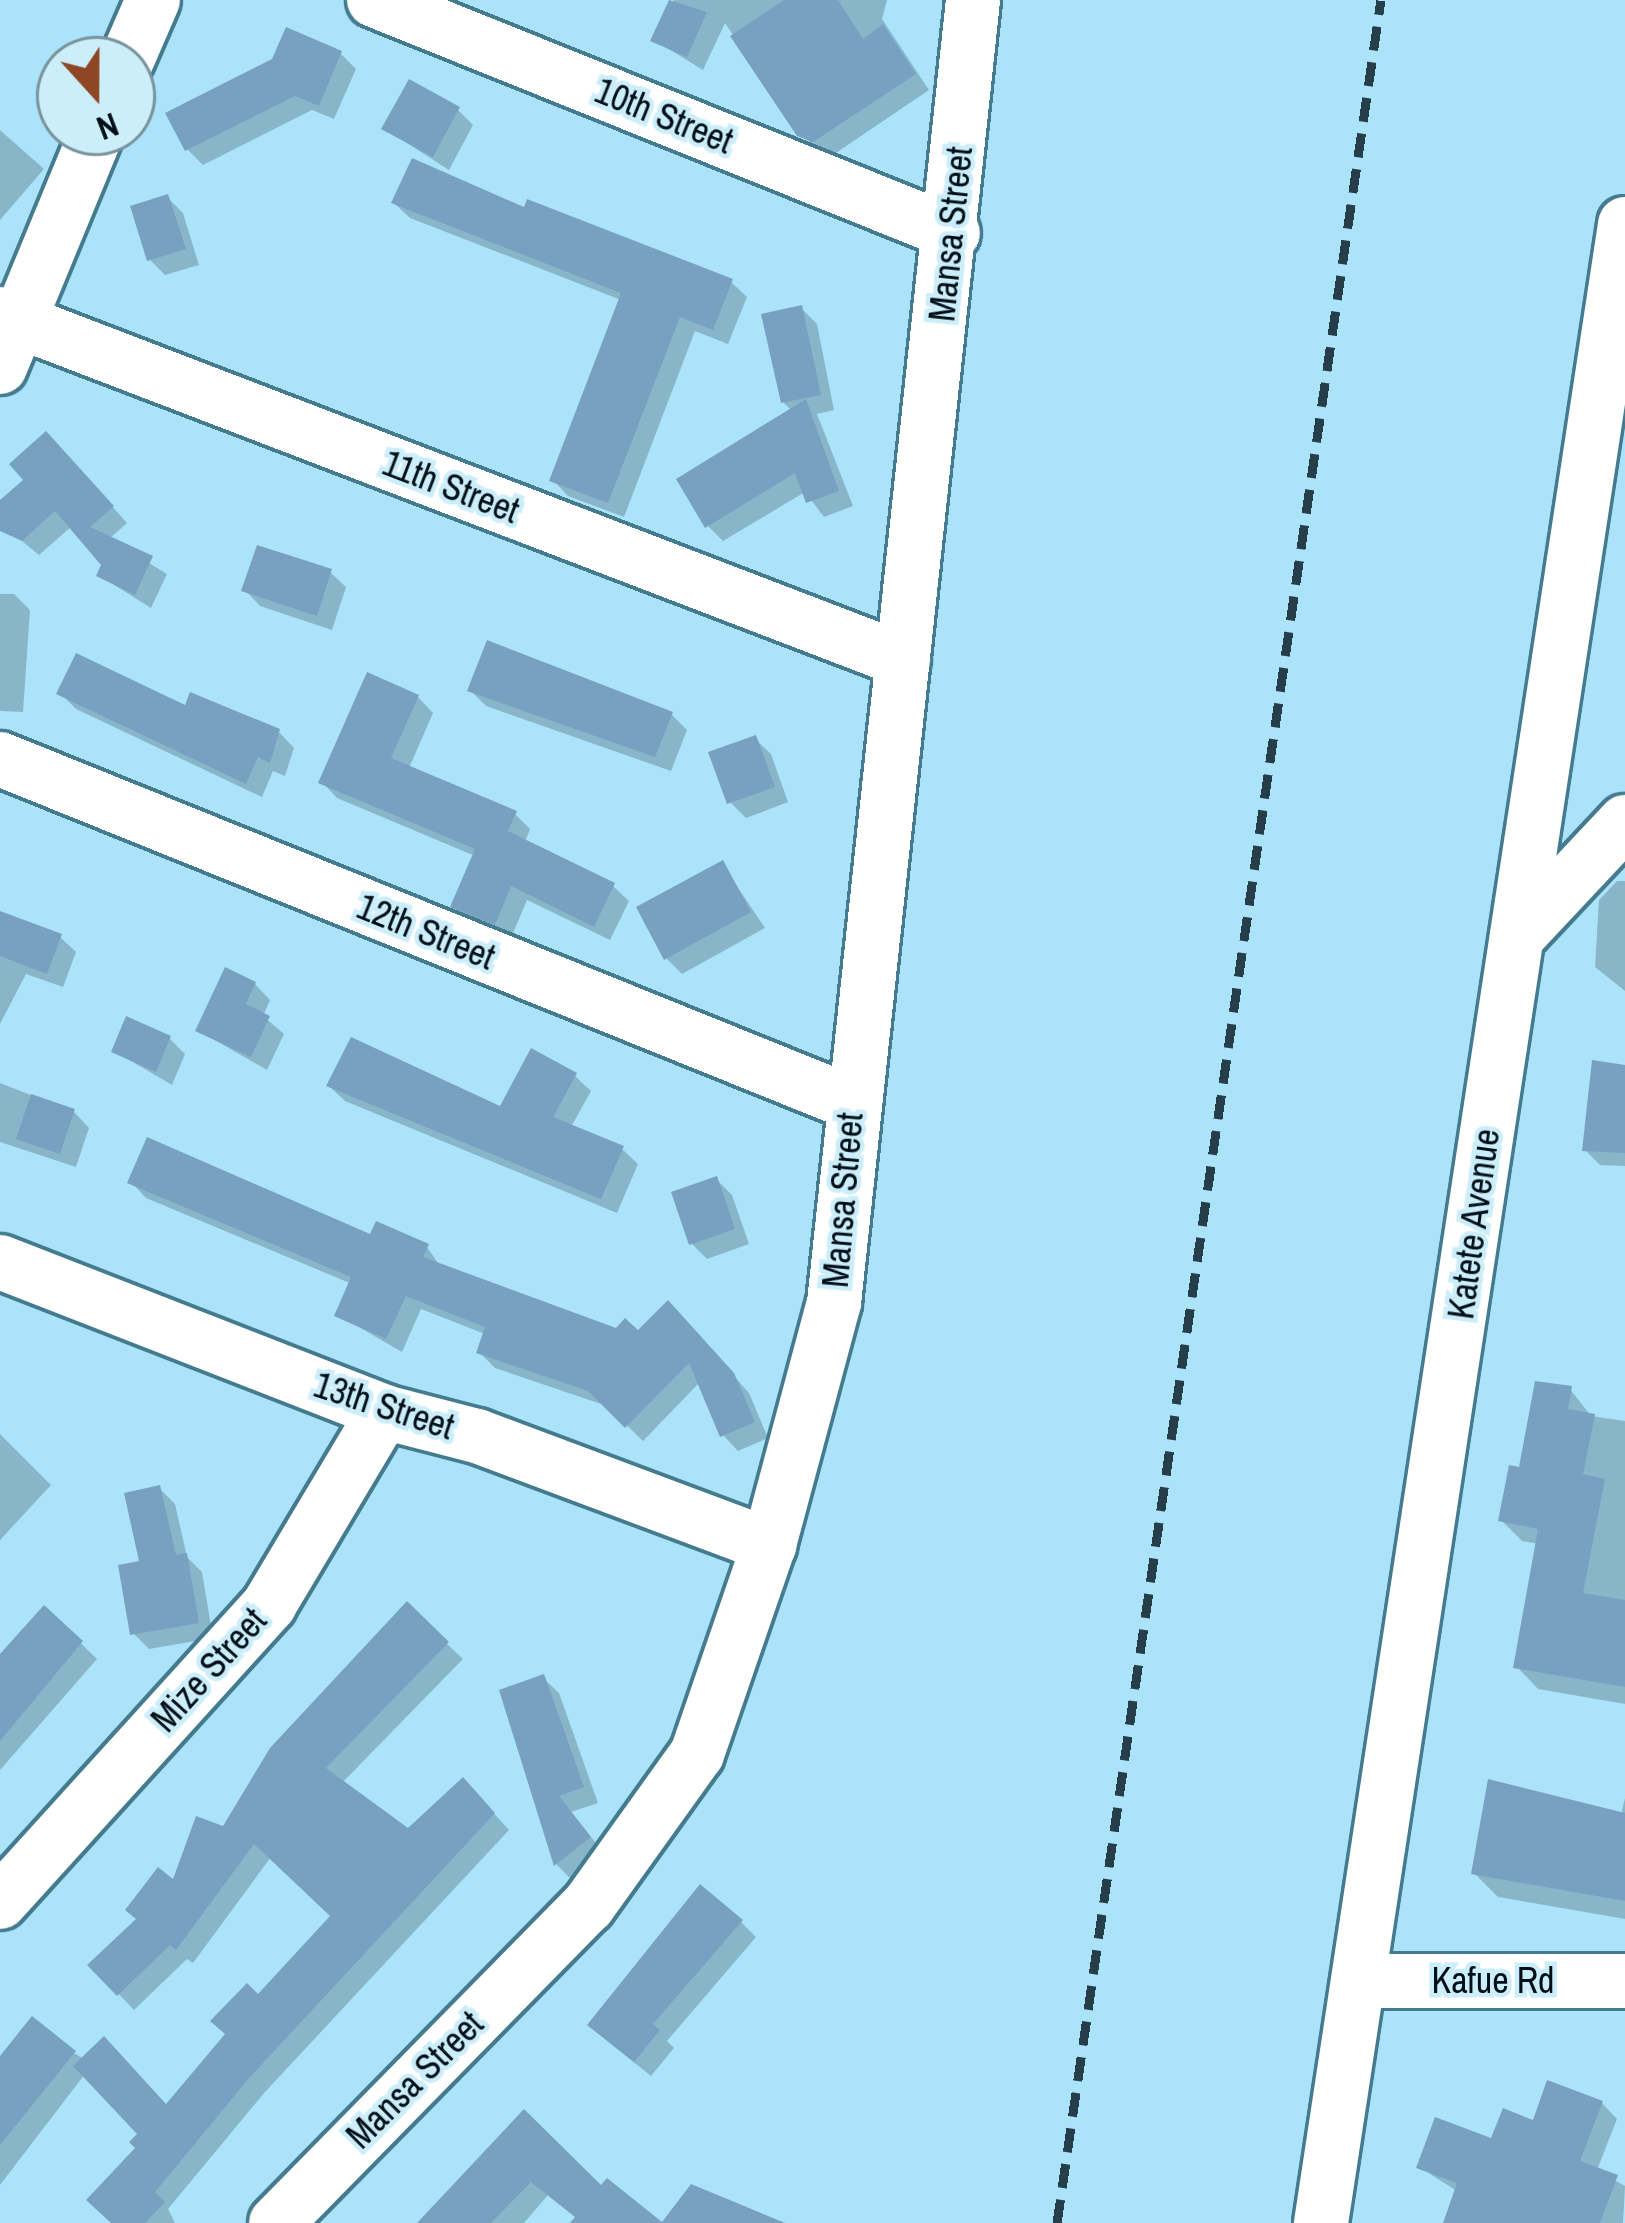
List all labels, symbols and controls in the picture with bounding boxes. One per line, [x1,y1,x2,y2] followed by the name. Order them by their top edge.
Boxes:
[36,36,156,156] north arrow
[589,69,739,163] street label: 10th Street
[91,103,125,151] text: N
[920,144,982,324] street label: Mansa Street
[377,441,525,533] street label: 11th Street
[351,885,501,979] street label: 12th Street
[814,1111,872,1289] street label: Mansa Street
[1439,1125,1509,1323] street label: Katete Avenue
[309,1363,459,1449] street label: 13th Street
[142,1599,276,1741] street label: Mize Street
[1431,1959,1555,2003] street label: Kafue Rd
[338,2003,492,2157] street label: Mansa Street

